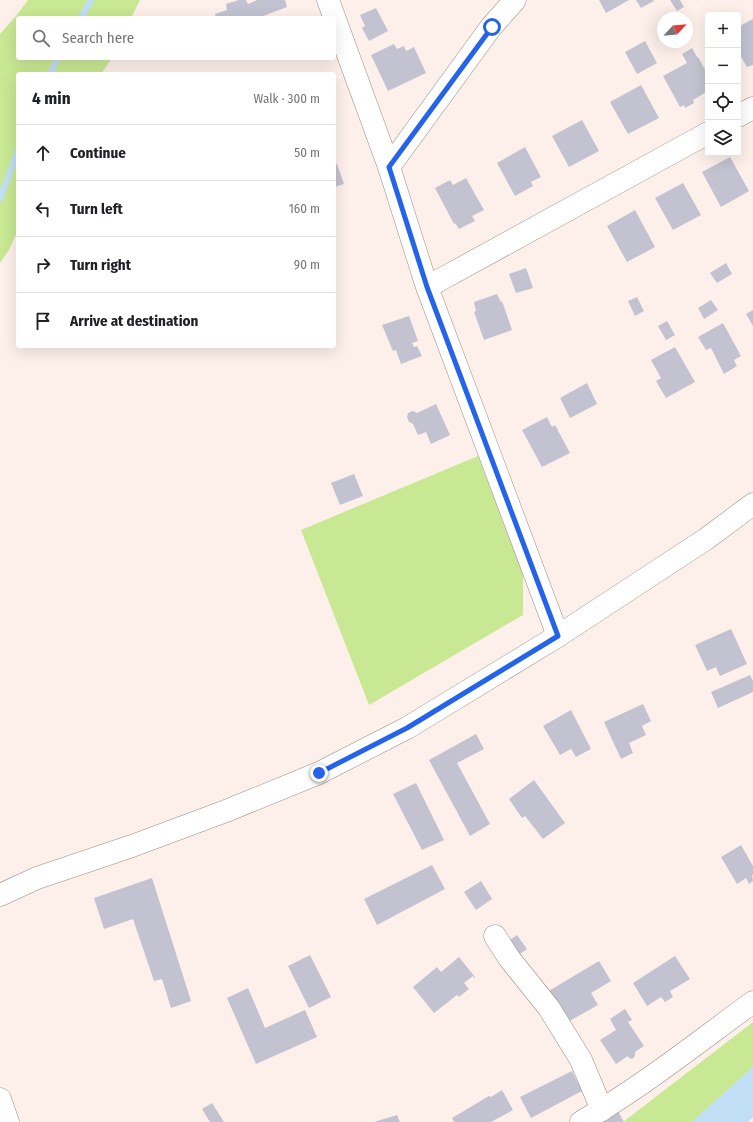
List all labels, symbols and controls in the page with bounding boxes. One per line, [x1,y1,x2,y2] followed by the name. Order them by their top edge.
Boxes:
[657,12,693,48] north arrow
[705,12,741,156] map controls
[705,12,741,48] button: +
[16,16,336,60] search box
[483,18,501,36] route start
[30,27,52,49] icon: search
[62,29,134,47] text: Search here
[705,48,741,84] button: −
[705,84,741,120] button: locate
[32,88,71,109] text: 4 min
[254,91,320,106] text: Walk · 300 m
[705,120,741,156] button: layers
[32,142,54,164] icon: ahead
[70,144,126,162] text: Continue
[294,145,320,160] text: 50 m
[32,198,54,220] icon: left
[70,200,123,218] text: Turn left
[289,201,320,216] text: 160 m
[32,254,54,276] icon: right
[70,256,131,274] text: Turn right
[294,257,320,272] text: 90 m
[32,310,54,332] icon: arrive
[70,312,198,330] text: Arrive at destination
[310,764,328,782] route end

